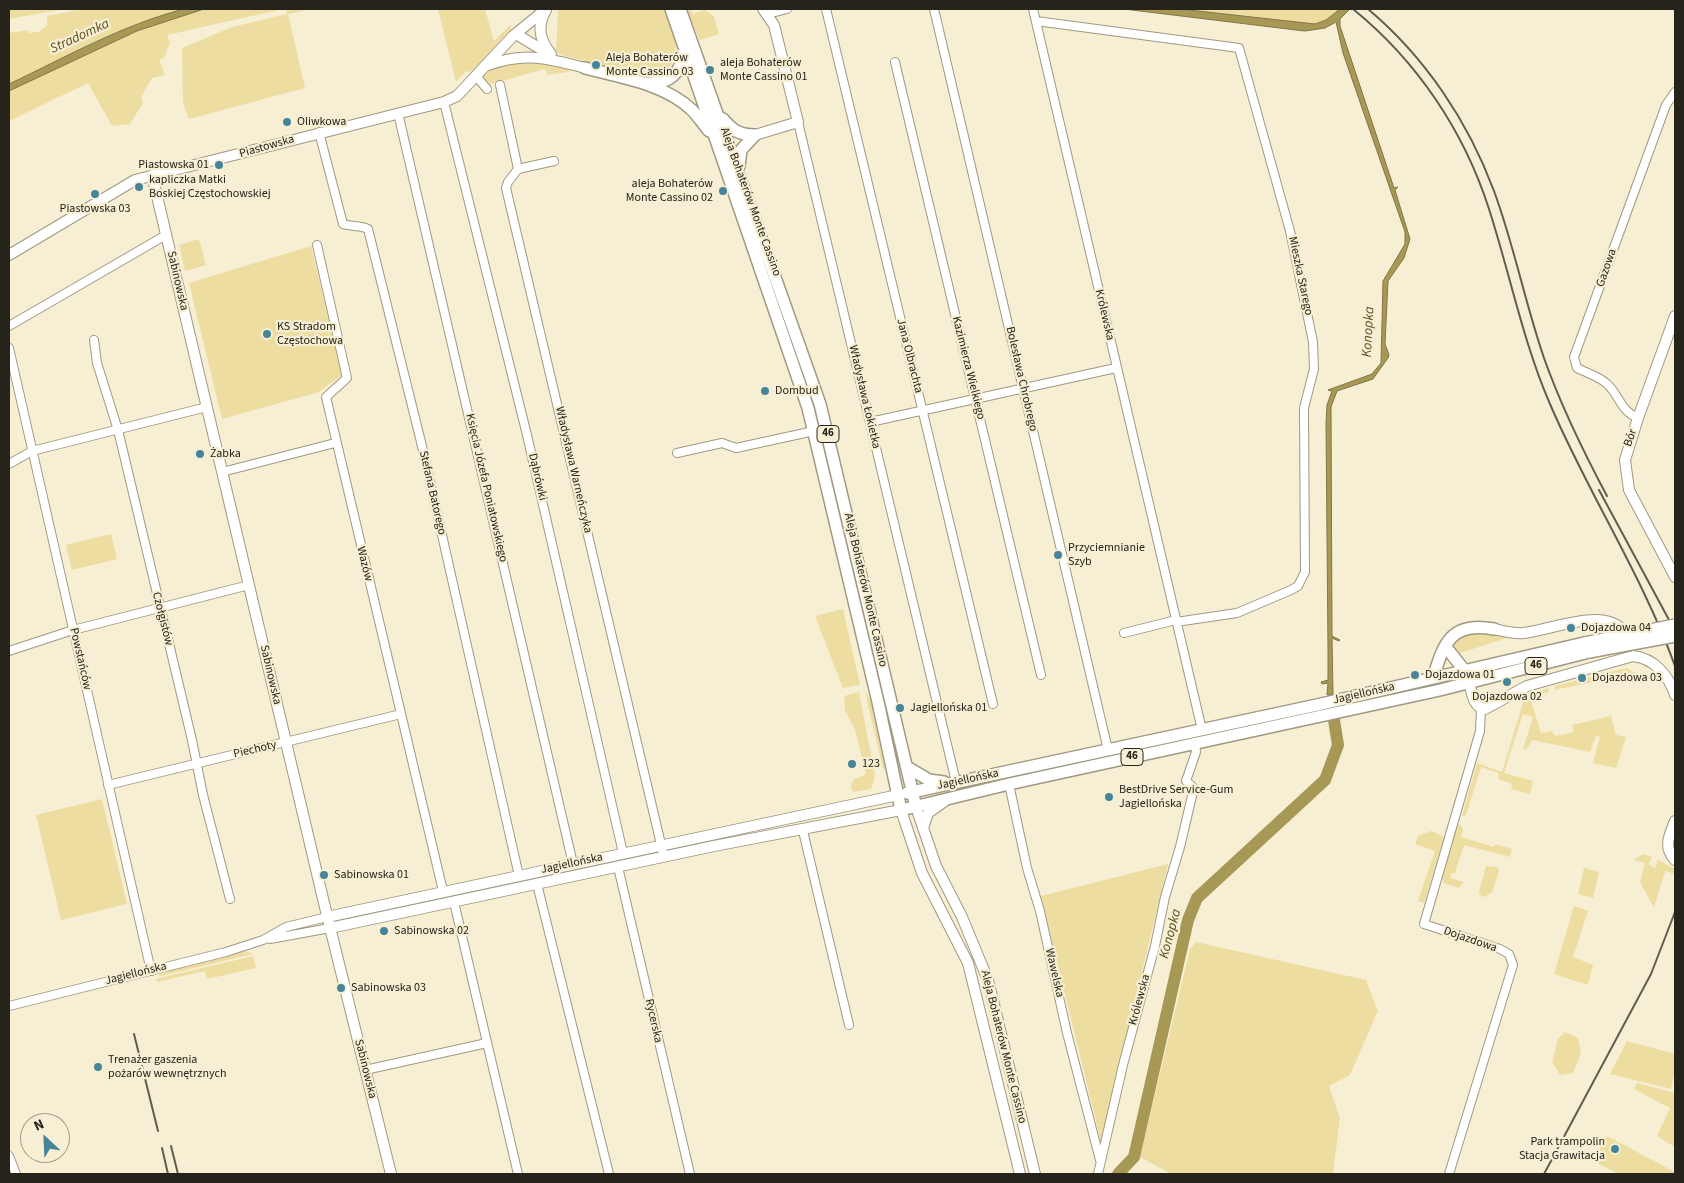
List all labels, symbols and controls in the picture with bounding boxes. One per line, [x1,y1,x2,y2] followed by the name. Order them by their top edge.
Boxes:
[48,16,112,58] water label: Stradomka
[606,51,693,79] place label: Aleja Bohaterów Monte Cassino 03
[720,56,807,84] place label: aleja Bohaterów Monte Cassino 01
[590,59,602,71] marker: Aleja Bohaterów Monte Cassino 03
[704,64,716,76] marker: aleja Bohaterów Monte Cassino 01
[297,115,346,129] place label: Oliwkowa
[281,116,293,128] marker: Oliwkowa
[716,126,784,278] street label: Aleja Bohaterów Monte Cassino
[238,132,296,162] street label: Piastowska
[138,158,209,172] place label: Piastowska 01
[213,159,225,171] marker: Piastowska 01
[149,173,271,201] place label: kapliczka Matki Boskiej Częstochowskiej
[626,177,713,205] place label: aleja Bohaterów Monte Cassino 02
[133,181,145,193] marker: kapliczka Matki Boskiej Częstochowskiej
[717,185,729,197] marker: aleja Bohaterów Monte Cassino 02
[89,188,101,200] marker: Piastowska 03
[60,202,130,216] place label: Piastowska 03
[1285,235,1315,317] street label: Mieszka Starego
[1594,247,1620,289] street label: Gazowa
[163,250,191,312] street label: Sabinowska
[1091,288,1117,342] street label: Królewska
[1359,306,1379,358] water label: Konopka
[948,315,988,421] street label: Kazimierza Wielkiego
[893,317,925,395] street label: Jana Olbrachta
[277,320,343,348] place label: KS Stradom Częstochowa
[1002,325,1040,433] street label: Bolesława Chrobrego
[261,328,273,340] marker: KS Stradom Częstochowa
[845,344,883,450] street label: Władysława Łokietka
[775,384,819,398] place label: Dombud
[759,385,771,397] marker: Dombud
[551,405,595,535] street label: Władysława Warneńczyka
[462,412,510,564] street label: Księcia Józefa Poniatowskiego
[817,426,839,442] road number: 46
[1621,427,1641,449] street label: Bór
[210,447,241,461] place label: Żabka
[194,448,206,460] marker: Żabka
[415,450,449,536] street label: Stefana Batorego
[525,452,549,502] street label: Dąbrówki
[840,512,890,668] street label: Aleja Bohaterów Monte Cassino
[1068,541,1145,569] place label: Przyciemnianie Szyb
[353,545,375,583] street label: Wazów
[1052,549,1064,561] marker: Przyciemnianie Szyb
[148,591,176,647] street label: Czołgistów
[1581,621,1651,635] place label: Dojazdowa 04
[1565,622,1577,634] marker: Dojazdowa 04
[66,627,94,691] street label: Powstańców
[256,644,284,706] street label: Sabinowska
[1525,658,1547,674] road number: 46
[1425,668,1495,682] place label: Dojazdowa 01
[1409,669,1421,681] marker: Dojazdowa 01
[1592,671,1662,685] place label: Dojazdowa 03
[1576,672,1588,684] marker: Dojazdowa 03
[1501,676,1513,688] marker: Dojazdowa 02
[1332,680,1396,708] street label: Jagiellońska
[1472,690,1542,704] place label: Dojazdowa 02
[910,701,987,715] place label: Jagiellońska 01
[894,702,906,714] marker: Jagiellońska 01
[232,738,278,762] street label: Piechoty
[1121,749,1143,766] road number: 46
[862,757,880,771] place label: 123
[846,758,858,770] marker: 123
[936,766,1000,794] street label: Jagiellońska
[1119,783,1234,811] place label: BestDrive Service-Gum Jagiellońska
[1103,791,1115,803] marker: BestDrive Service-Gum Jagiellońska
[540,850,604,878] street label: Jagiellońska
[334,868,409,882] place label: Sabinowska 01
[318,869,330,881] marker: Sabinowska 01
[1156,907,1186,961] water label: Konopka
[394,924,469,938] place label: Sabinowska 02
[1441,924,1499,956] street label: Dojazdowa
[378,925,390,937] marker: Sabinowska 02
[1041,947,1067,999] street label: Wawelska
[104,959,168,989] street label: Jagiellońska
[977,969,1029,1125] street label: Aleja Bohaterów Monte Cassino
[1126,973,1154,1027] street label: Królewska
[351,981,426,995] place label: Sabinowska 03
[335,982,347,994] marker: Sabinowska 03
[641,998,665,1044] street label: Rycerska
[351,1038,379,1100] street label: Sabinowska
[108,1053,227,1081] place label: Trenażer gaszenia pożarów wewnętrznych
[92,1061,104,1073] marker: Trenażer gaszenia pożarów wewnętrznych
[20,1113,70,1163] north arrow
[31,1114,48,1136] text: N
[1519,1135,1605,1163] place label: Park trampolin Stacja Grawitacja
[1609,1143,1621,1155] marker: Park trampolin Stacja Grawitacja

